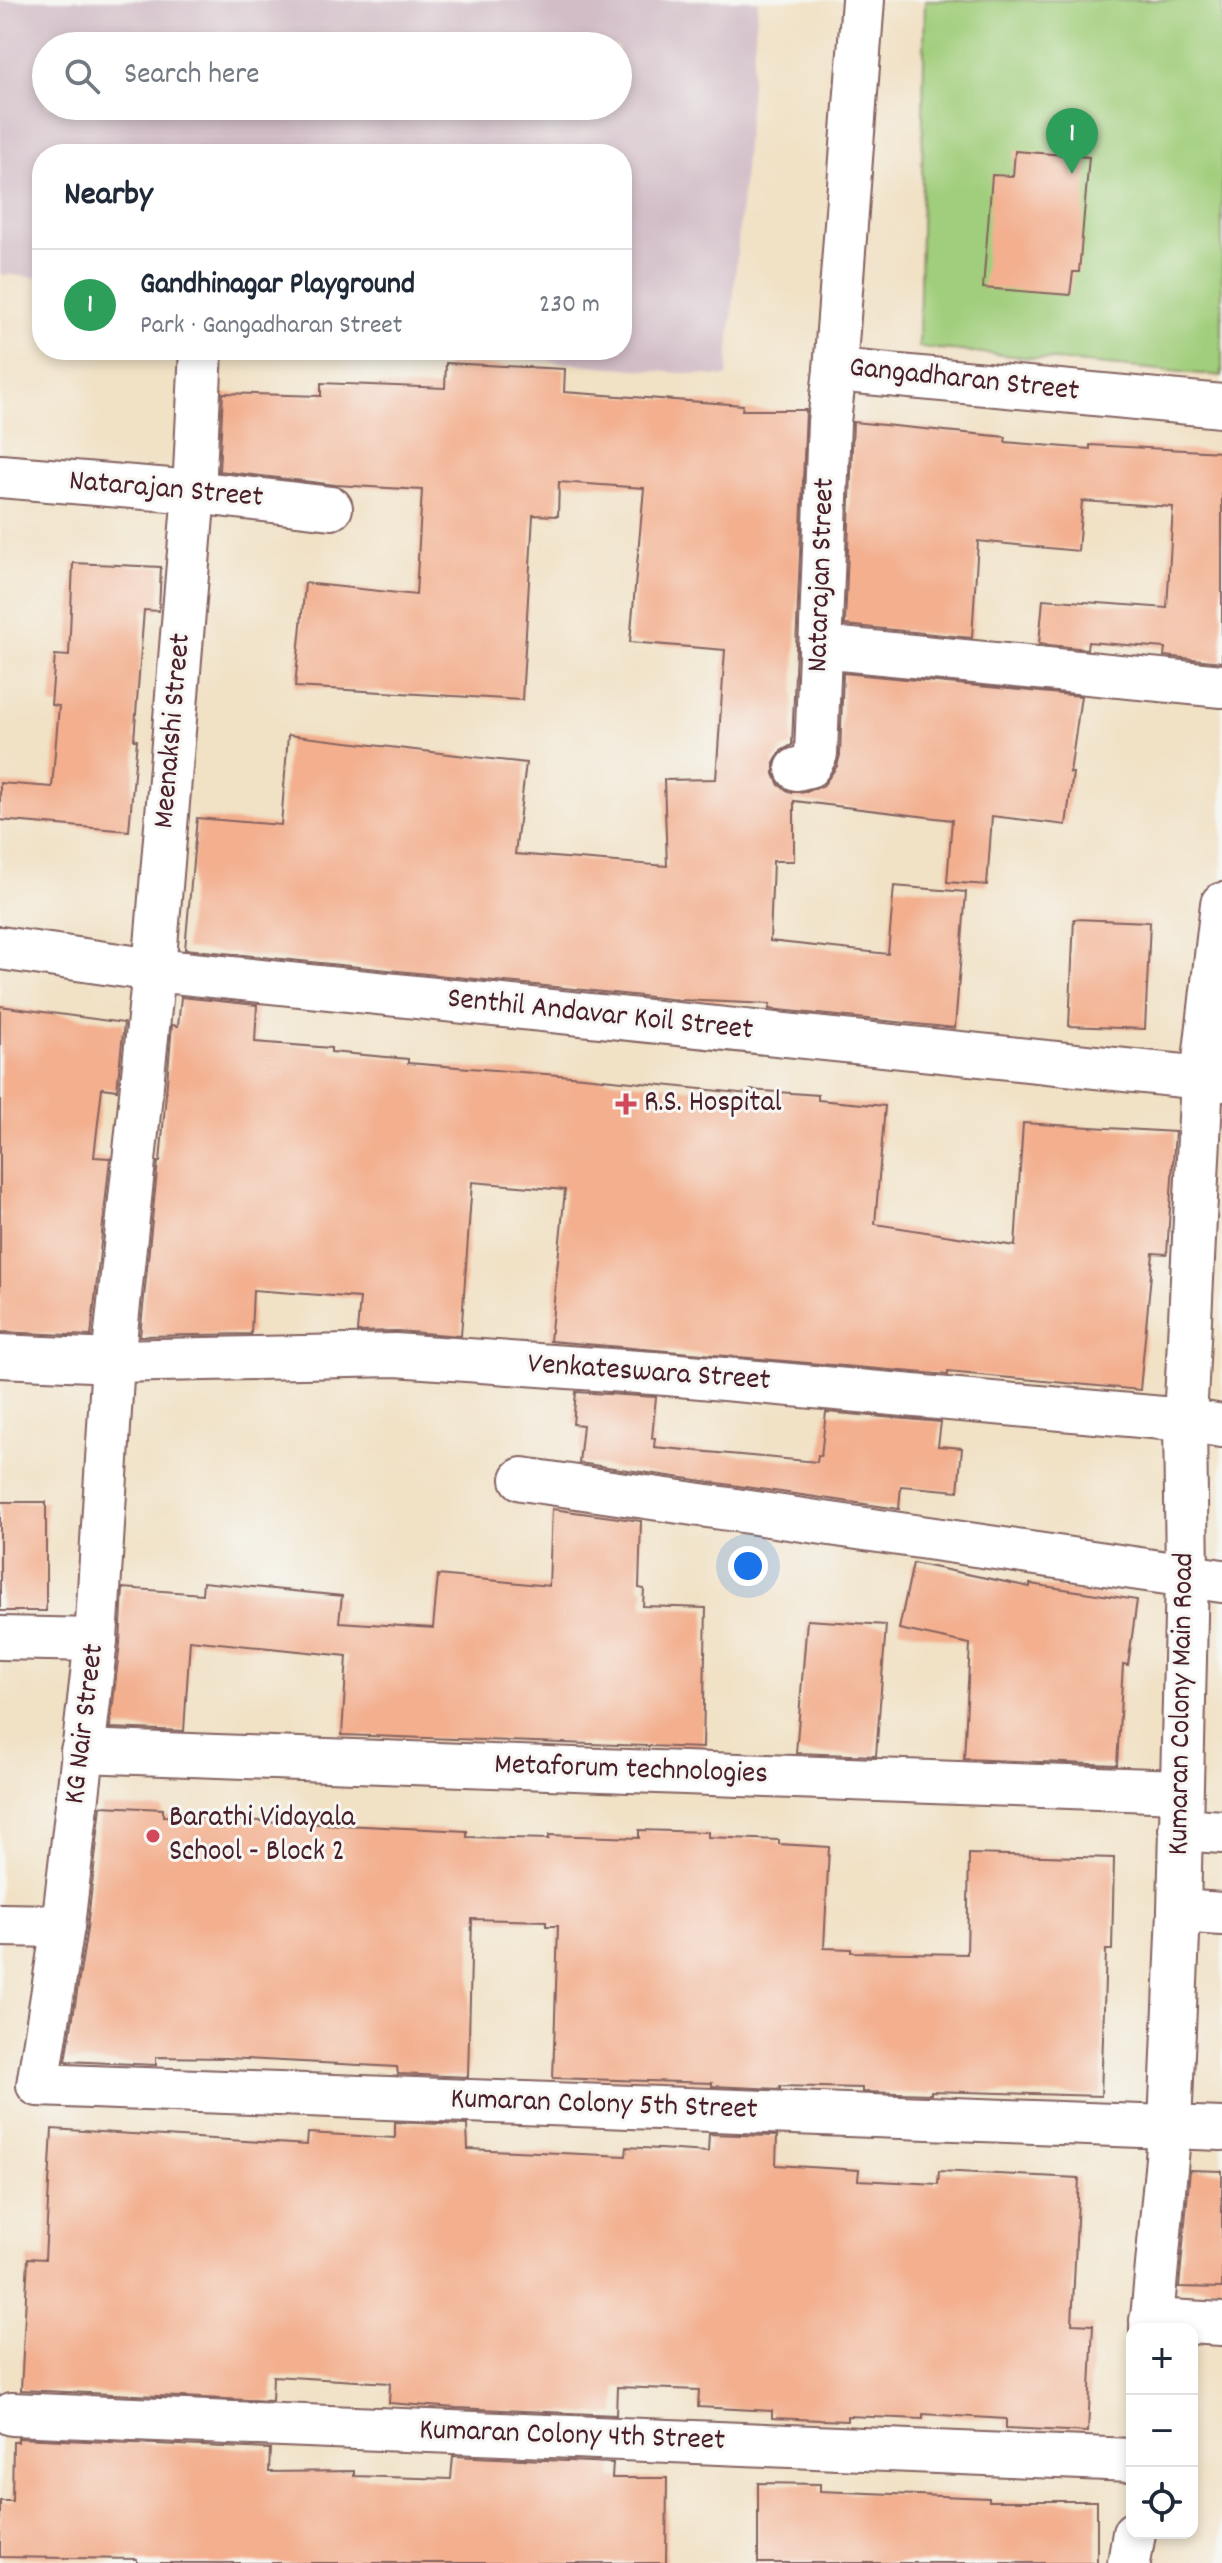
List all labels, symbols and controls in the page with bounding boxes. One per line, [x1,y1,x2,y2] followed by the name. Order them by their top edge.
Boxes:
[32,32,632,120] search box
[60,54,104,98] icon: search
[124,55,260,98] text: Search here
[1046,108,1098,174] pin: 1
[64,172,153,221] text: Nearby
[140,265,415,308] text: Gandhinagar Playground
[87,287,93,324] text: 1
[539,287,600,324] text: 230 m
[140,308,402,345] text: Park · Gangadharan Street
[847,348,1081,414] street label: Gangadharan Street
[67,461,265,521] street label: Natarajan Street
[798,477,848,673] street label: Natarajan Street
[144,632,204,830] street label: Meenakshi Street
[445,979,755,1053] street label: Senthil Andavar Koil Street
[644,1083,782,1126] place label: R.S. Hospital
[615,1093,637,1115] marker: R.S. Hospital
[526,1344,772,1404] street label: Venkateswara Street
[728,1546,768,1586] your location
[1159,1552,1207,1856] street label: Kumaran Colony Main Road
[55,1641,117,1807] street label: KG Nair Street
[494,1745,768,1797] street label: Metaforum technologies
[169,1798,356,1875] place label: Barathi Vidayala School - Block 2
[144,1827,162,1845] marker: Barathi Vidayala School - Block 2
[450,2079,758,2133] street label: Kumaran Colony 5th Street
[1126,2323,1198,2539] map controls
[1126,2323,1198,2395] button: +
[1126,2395,1198,2467] button: −
[418,2410,726,2464] street label: Kumaran Colony 4th Street
[1126,2467,1198,2539] button: locate

